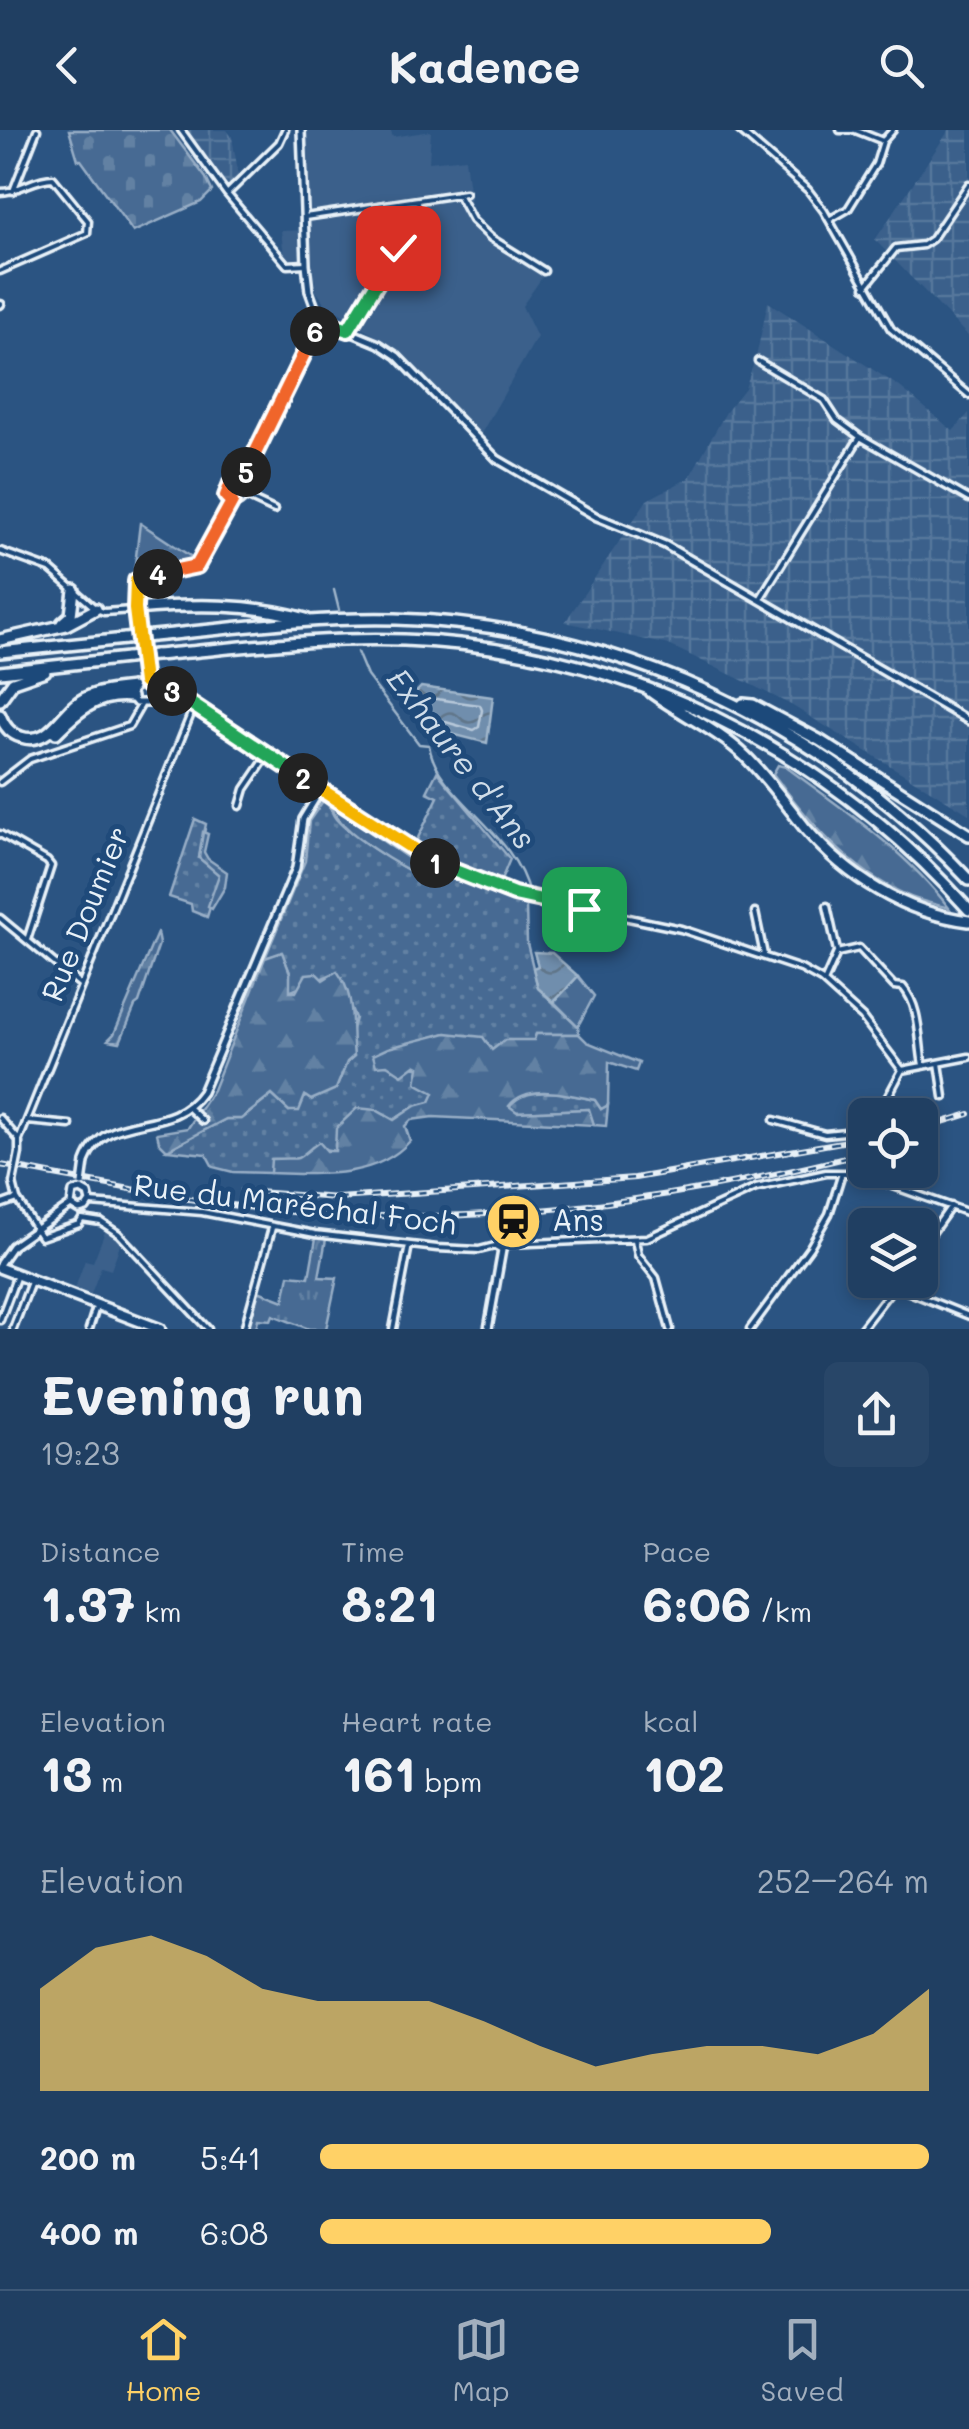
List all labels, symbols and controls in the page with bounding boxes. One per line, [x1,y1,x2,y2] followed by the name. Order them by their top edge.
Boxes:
[388,36,581,94] text: Kadence
[40,38,95,93] icon: back
[874,38,929,93] icon: search
[356,206,441,291] pin
[371,221,426,276] icon: check
[290,306,340,356] pin: 6
[307,313,323,349] text: 6
[221,447,271,497] pin: 5
[238,454,254,490] text: 5
[133,549,183,599] pin: 4
[149,556,167,592] text: 4
[379,659,547,857] water label: Exhaure d'Ans
[147,666,197,716] pin: 3
[164,673,180,709] text: 3
[278,753,328,803] pin: 2
[295,760,311,796] text: 2
[31,820,137,1007] street label: Rue Doumier
[410,838,460,888] pin: 1
[429,845,441,881] text: 1
[542,867,627,952] pin
[557,882,612,937] icon: arrive
[848,1098,938,1298] map controls
[848,1098,938,1188] button: locate
[132,1163,459,1243] street label: Rue du Maréchal Foch
[483,1191,543,1251] station icon: Ans
[552,1199,604,1239] place label: Ans
[848,1208,938,1298] button: layers
[40,1357,364,1429] text: Evening run
[824,1362,929,1467] button: share
[40,1431,120,1473] text: 19:23
[40,1533,161,1569] text: Distance
[341,1533,405,1569] text: Time
[643,1533,711,1569] text: Pace
[40,1569,135,1635] text: 1.37
[341,1569,438,1635] text: 8:21
[643,1569,751,1635] text: 6:06
[135,1593,182,1629] text: km
[751,1593,812,1629] text: /km
[40,1703,166,1739] text: Elevation
[341,1703,493,1739] text: Heart rate
[643,1703,698,1739] text: kcal
[40,1739,92,1805] text: 13
[341,1739,416,1805] text: 161
[643,1739,725,1805] text: 102
[92,1763,123,1799] text: m
[416,1763,482,1799] text: bpm
[40,1859,184,1901] text: Elevation
[757,1859,929,1901] text: 252–264 m
[40,2136,136,2178] text: 200 m
[200,2136,262,2178] text: 5:41
[40,2211,138,2253] text: 400 m
[200,2211,268,2253] text: 6:08
[125,2312,202,2408] tab: Home
[453,2312,510,2408] tab: Map
[760,2312,844,2408] tab: Saved

